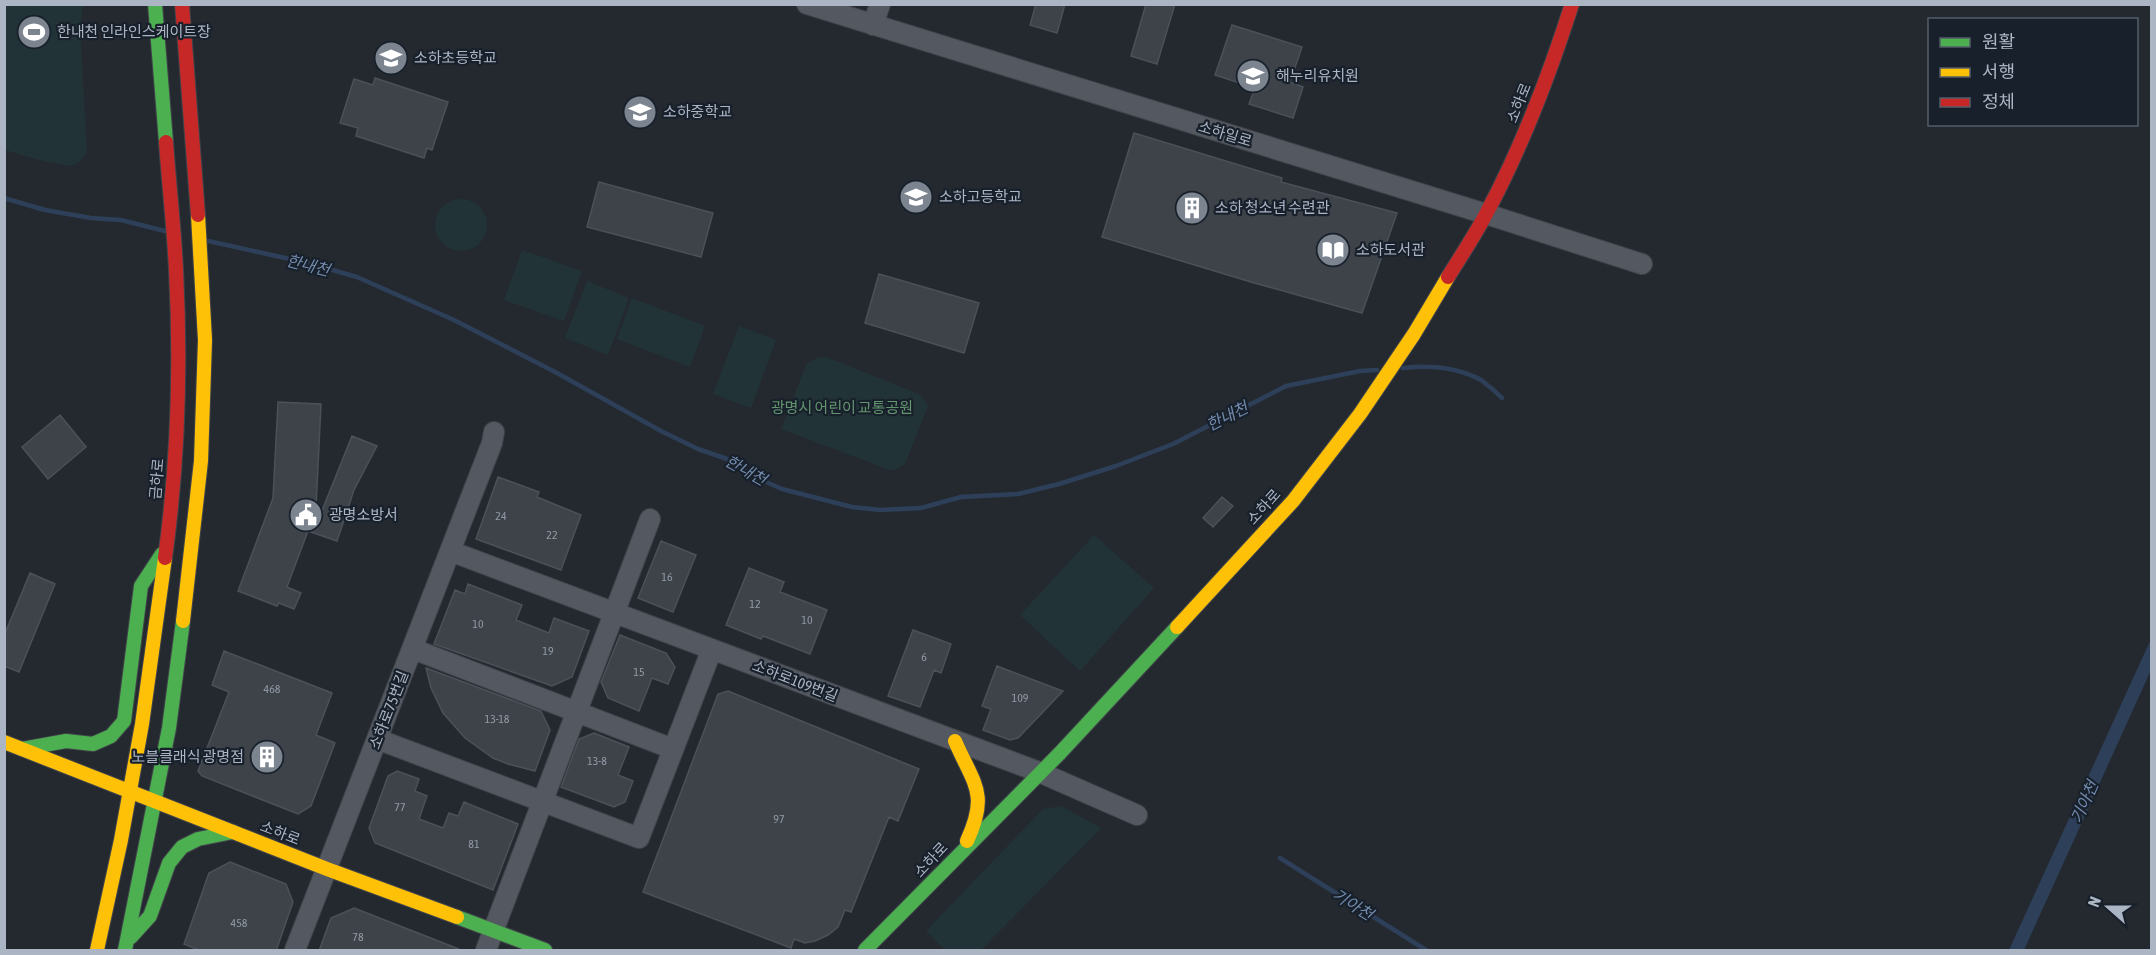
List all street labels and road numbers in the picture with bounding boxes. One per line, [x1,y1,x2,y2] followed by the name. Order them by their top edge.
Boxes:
[1503,80,1534,125] street label: 소하로
[1196,117,1254,150] street label: 소하일로
[146,458,167,500] street label: 금하로
[1243,486,1284,528] street label: 소하로
[750,656,840,705] street label: 소하로109번길
[366,668,411,752] street label: 소하로75번길
[258,817,303,848] street label: 소하로
[910,839,951,881] street label: 소하로

